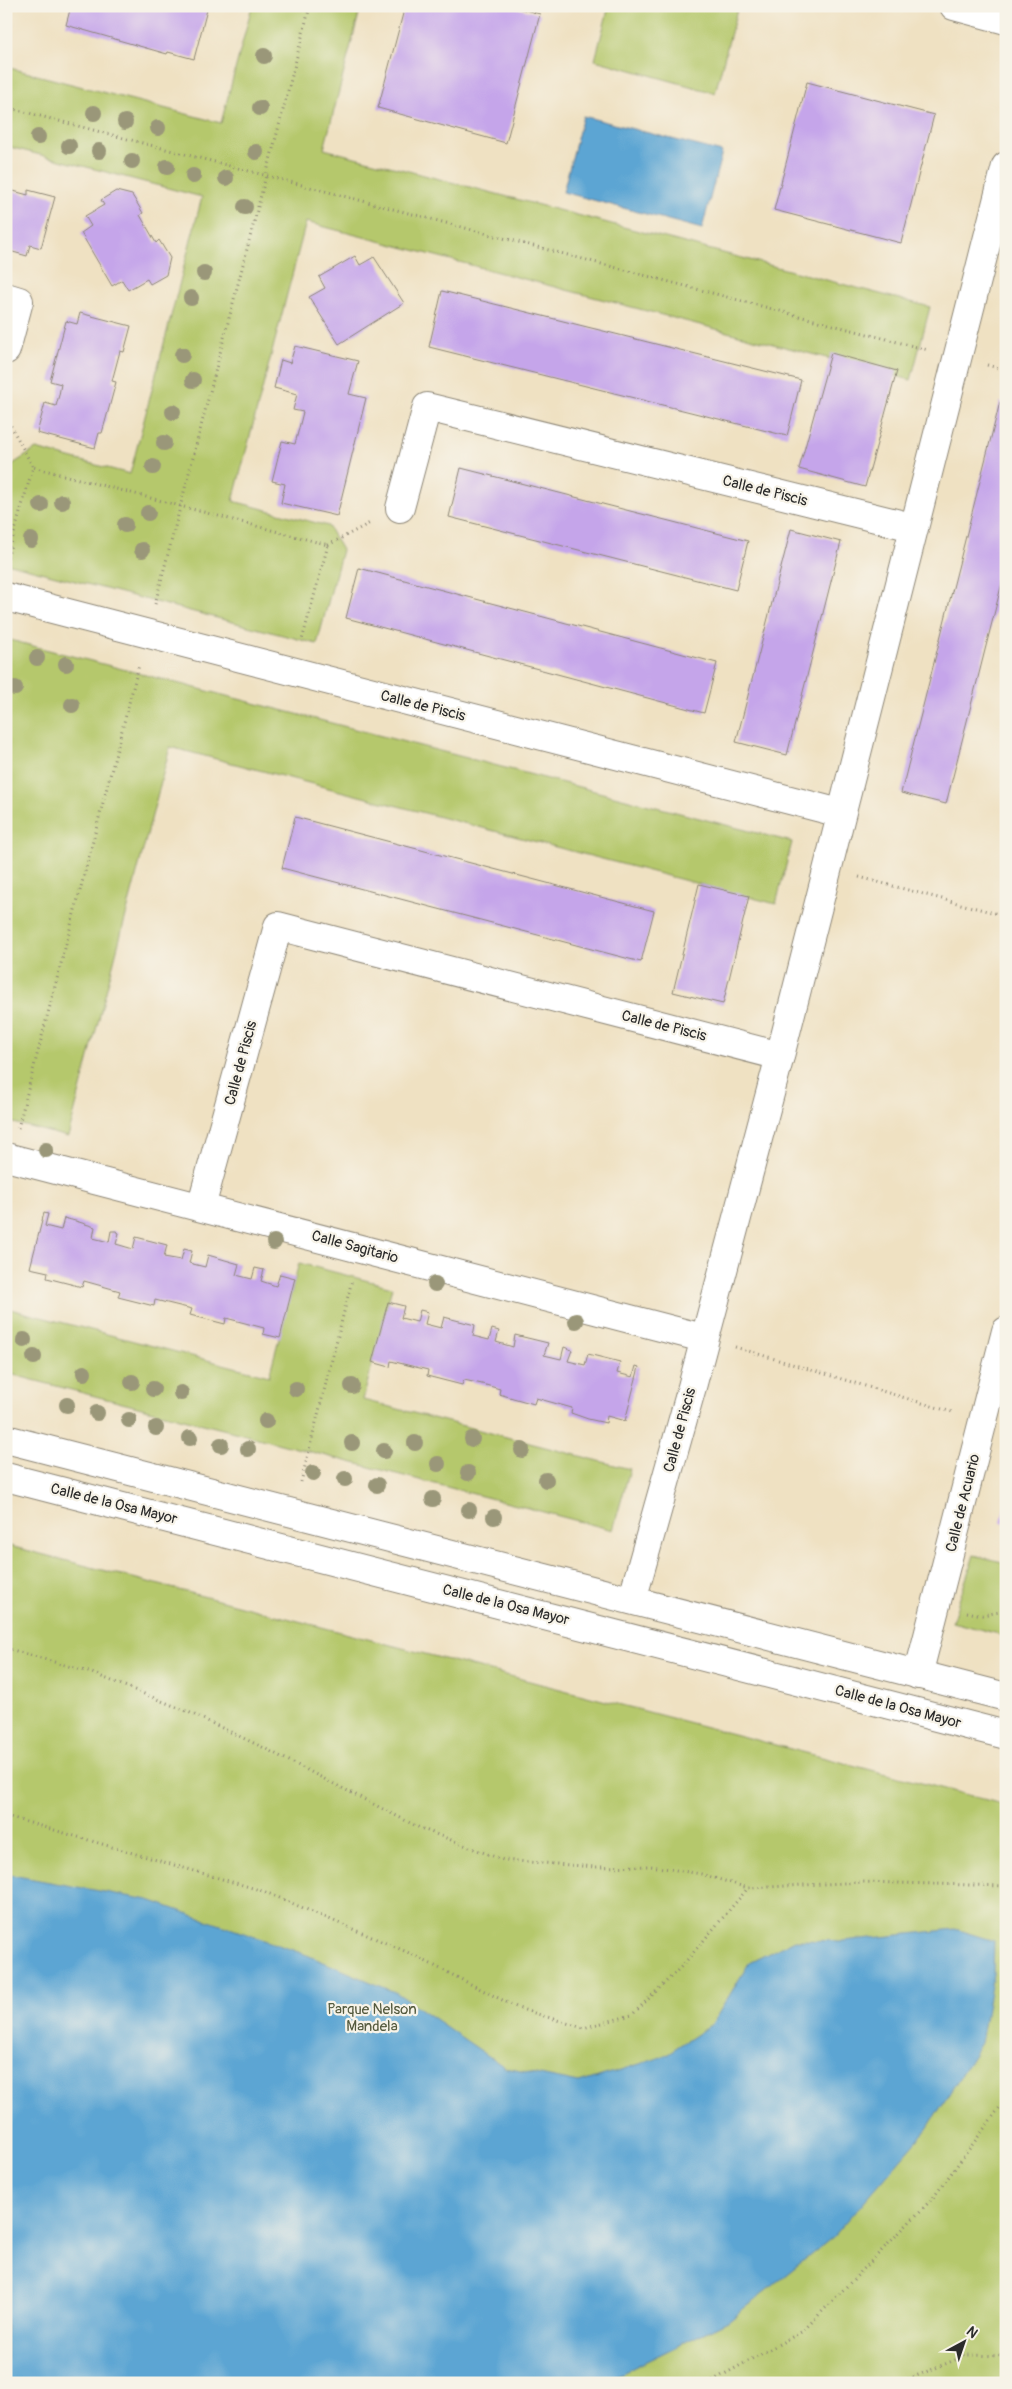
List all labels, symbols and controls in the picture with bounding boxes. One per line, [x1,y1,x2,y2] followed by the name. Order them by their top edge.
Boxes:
[721,471,810,511] street label: Calle de Piscis
[379,686,468,726] street label: Calle de Piscis
[620,1006,709,1046] street label: Calle de Piscis
[221,1018,261,1107] street label: Calle de Piscis
[310,1226,400,1268] street label: Calle Sagitario
[660,1385,700,1474] street label: Calle de Piscis
[942,1452,984,1554] street label: Calle de Acuario
[49,1479,180,1529] street label: Calle de la Osa Mayor
[441,1580,572,1630] street label: Calle de la Osa Mayor
[833,1681,964,1733] street label: Calle de la Osa Mayor
[327,2000,417,2036] park label: Parque Nelson Mandela
[940,2316,990,2366] north arrow
[963,2323,981,2342] text: N

